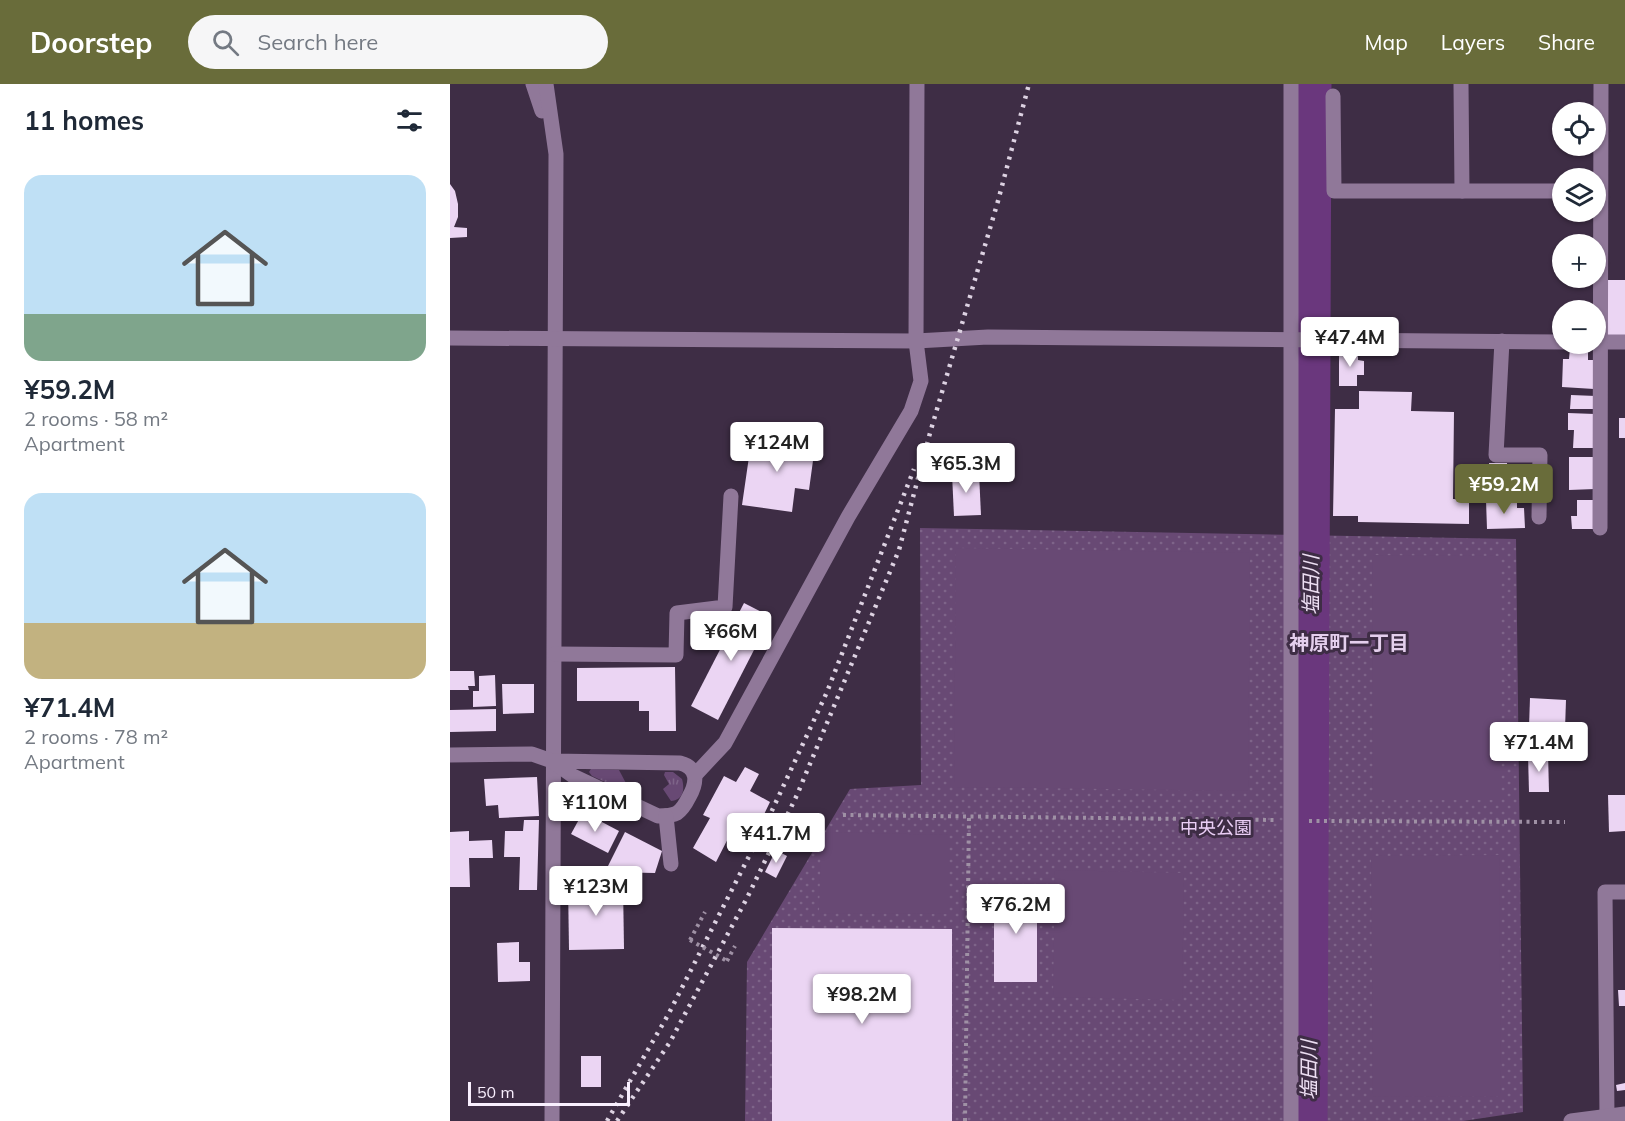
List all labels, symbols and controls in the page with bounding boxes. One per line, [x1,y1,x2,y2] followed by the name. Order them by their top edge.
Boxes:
[188,15,608,69] search box
[30,25,152,60] text: Doorstep
[209,26,242,59] icon: search
[257,28,378,56] text: Search here
[1365,29,1408,55] text: Map
[1441,29,1505,55] text: Layers
[1538,29,1595,55] text: Share
[1552,102,1606,354] map controls
[1552,102,1606,156] button: locate
[24,104,144,137] text: 11 homes
[393,104,426,137] icon: filters
[1552,168,1606,222] button: layers
[171,214,279,322] icon: home
[1552,234,1606,288] button: +
[1552,300,1606,354] button: −
[1301,317,1399,368] pin: ¥47.4M
[1315,324,1385,349] text: ¥47.4M
[24,373,115,406] text: ¥59.2M
[24,406,168,431] text: 2 rooms · 58 m²
[735,422,819,473] pin: ¥124M
[744,429,810,454] text: ¥124M
[24,431,125,456] text: Apartment
[917,443,1015,494] pin: ¥65.3M
[931,450,1001,475] text: ¥65.3M
[1455,464,1553,515] pin: ¥59.2M
[1469,471,1539,496] text: ¥59.2M
[171,532,279,640] icon: home
[1298,553,1323,615] water label: 塩田川
[695,611,767,662] pin: ¥66M
[704,618,758,643] text: ¥66M
[1289,630,1409,655] district label: 神原町一丁目
[24,691,115,724] text: ¥71.4M
[1490,722,1588,773] pin: ¥71.4M
[24,724,168,749] text: 2 rooms · 78 m²
[1504,729,1574,754] text: ¥71.4M
[24,749,125,774] text: Apartment
[553,782,637,833] pin: ¥110M
[562,789,628,814] text: ¥110M
[727,813,825,864] pin: ¥41.7M
[1180,816,1252,839] park label: 中央公園
[741,820,811,845] text: ¥41.7M
[554,866,638,917] pin: ¥123M
[563,873,629,898] text: ¥123M
[967,884,1065,935] pin: ¥76.2M
[981,891,1051,916] text: ¥76.2M
[813,974,911,1025] pin: ¥98.2M
[827,981,897,1006] text: ¥98.2M
[1296,1038,1321,1100] water label: 塩田川
[468,1079,630,1106] scale bar
[477,1082,514,1102] text: 50 m

